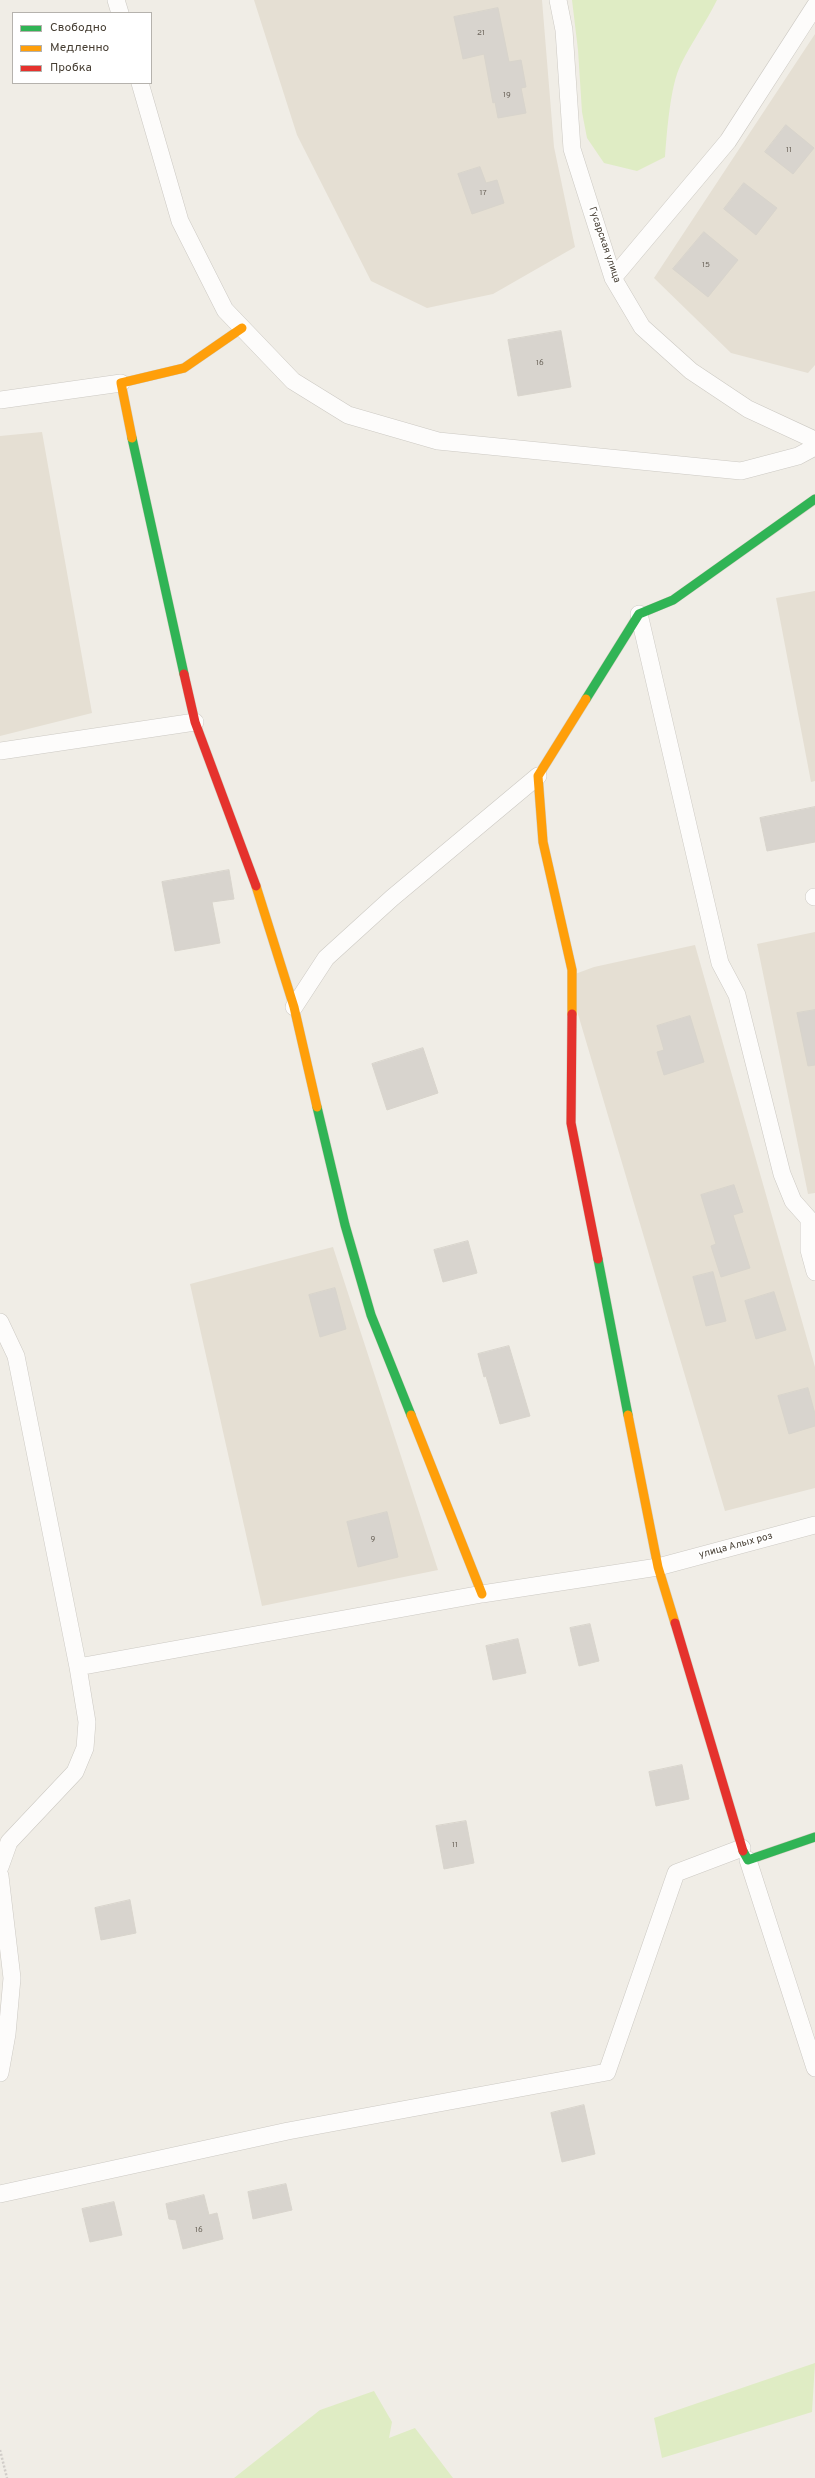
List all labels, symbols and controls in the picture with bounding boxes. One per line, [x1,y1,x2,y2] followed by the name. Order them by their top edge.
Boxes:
[12,12,152,84] legend
[50,20,107,36] text: Свободно
[477,28,485,38] house number: 21
[50,40,109,56] text: Медленно
[50,60,92,76] text: Пробка
[503,90,511,100] house number: 19
[786,145,792,155] house number: 11
[479,188,487,198] house number: 17
[585,205,623,285] street label: Гусарская улица
[702,260,710,270] house number: 15
[536,358,544,368] house number: 16
[698,1530,774,1562] street label: улица Алых роз
[371,1534,375,1544] house number: 9
[452,1840,458,1850] house number: 11
[195,2225,203,2235] house number: 16

